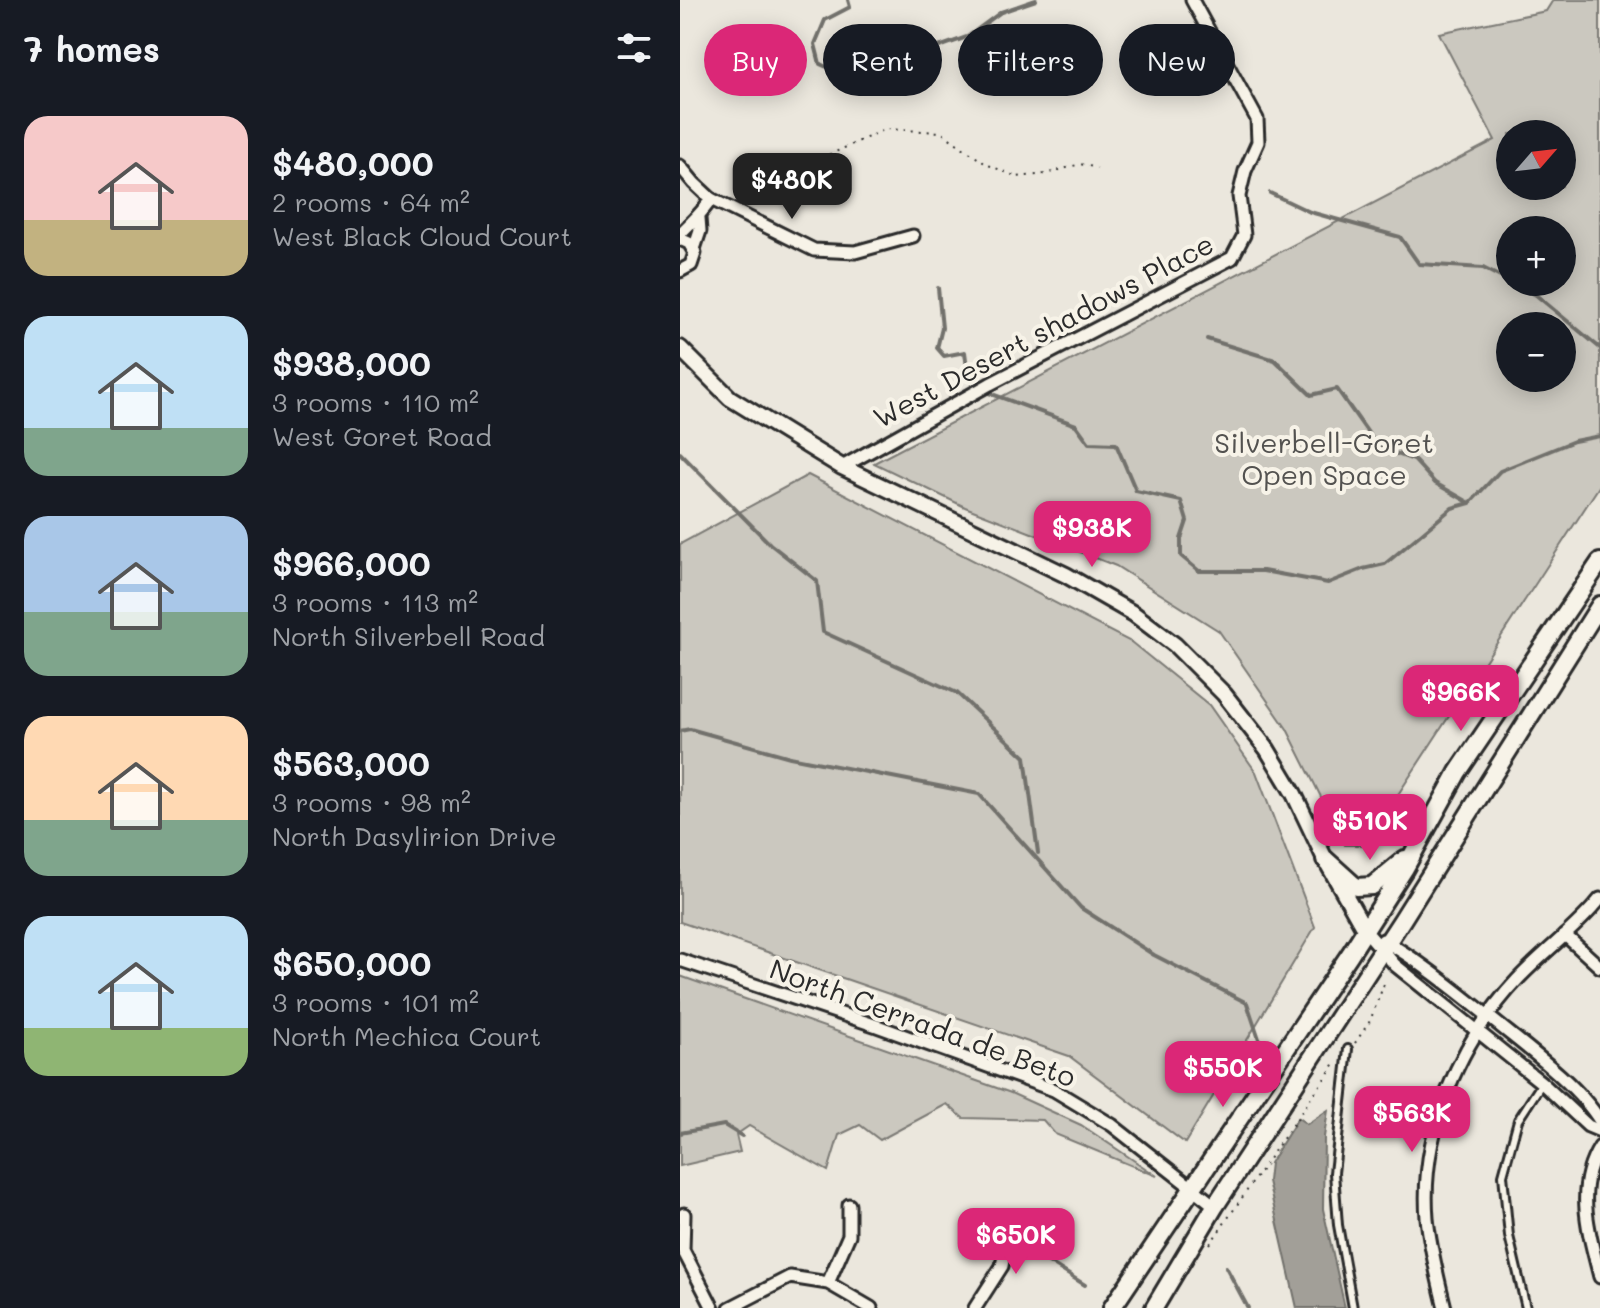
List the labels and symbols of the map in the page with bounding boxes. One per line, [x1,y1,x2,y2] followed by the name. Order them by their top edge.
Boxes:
[1496,120,1576,200] north arrow
[736,153,848,221] pin: $480K
[867,225,1219,435] street label: West Desert shadows Place
[1214,424,1434,492] park label: Silverbell-Goret Open Space
[1036,501,1148,569] pin: $938K
[1405,665,1517,733] pin: $966K
[1314,794,1426,862] pin: $510K
[765,950,1081,1094] street label: North Cerrada de Beto
[1167,1041,1279,1109] pin: $550K
[1356,1086,1468,1154] pin: $563K
[960,1208,1072,1276] pin: $650K

